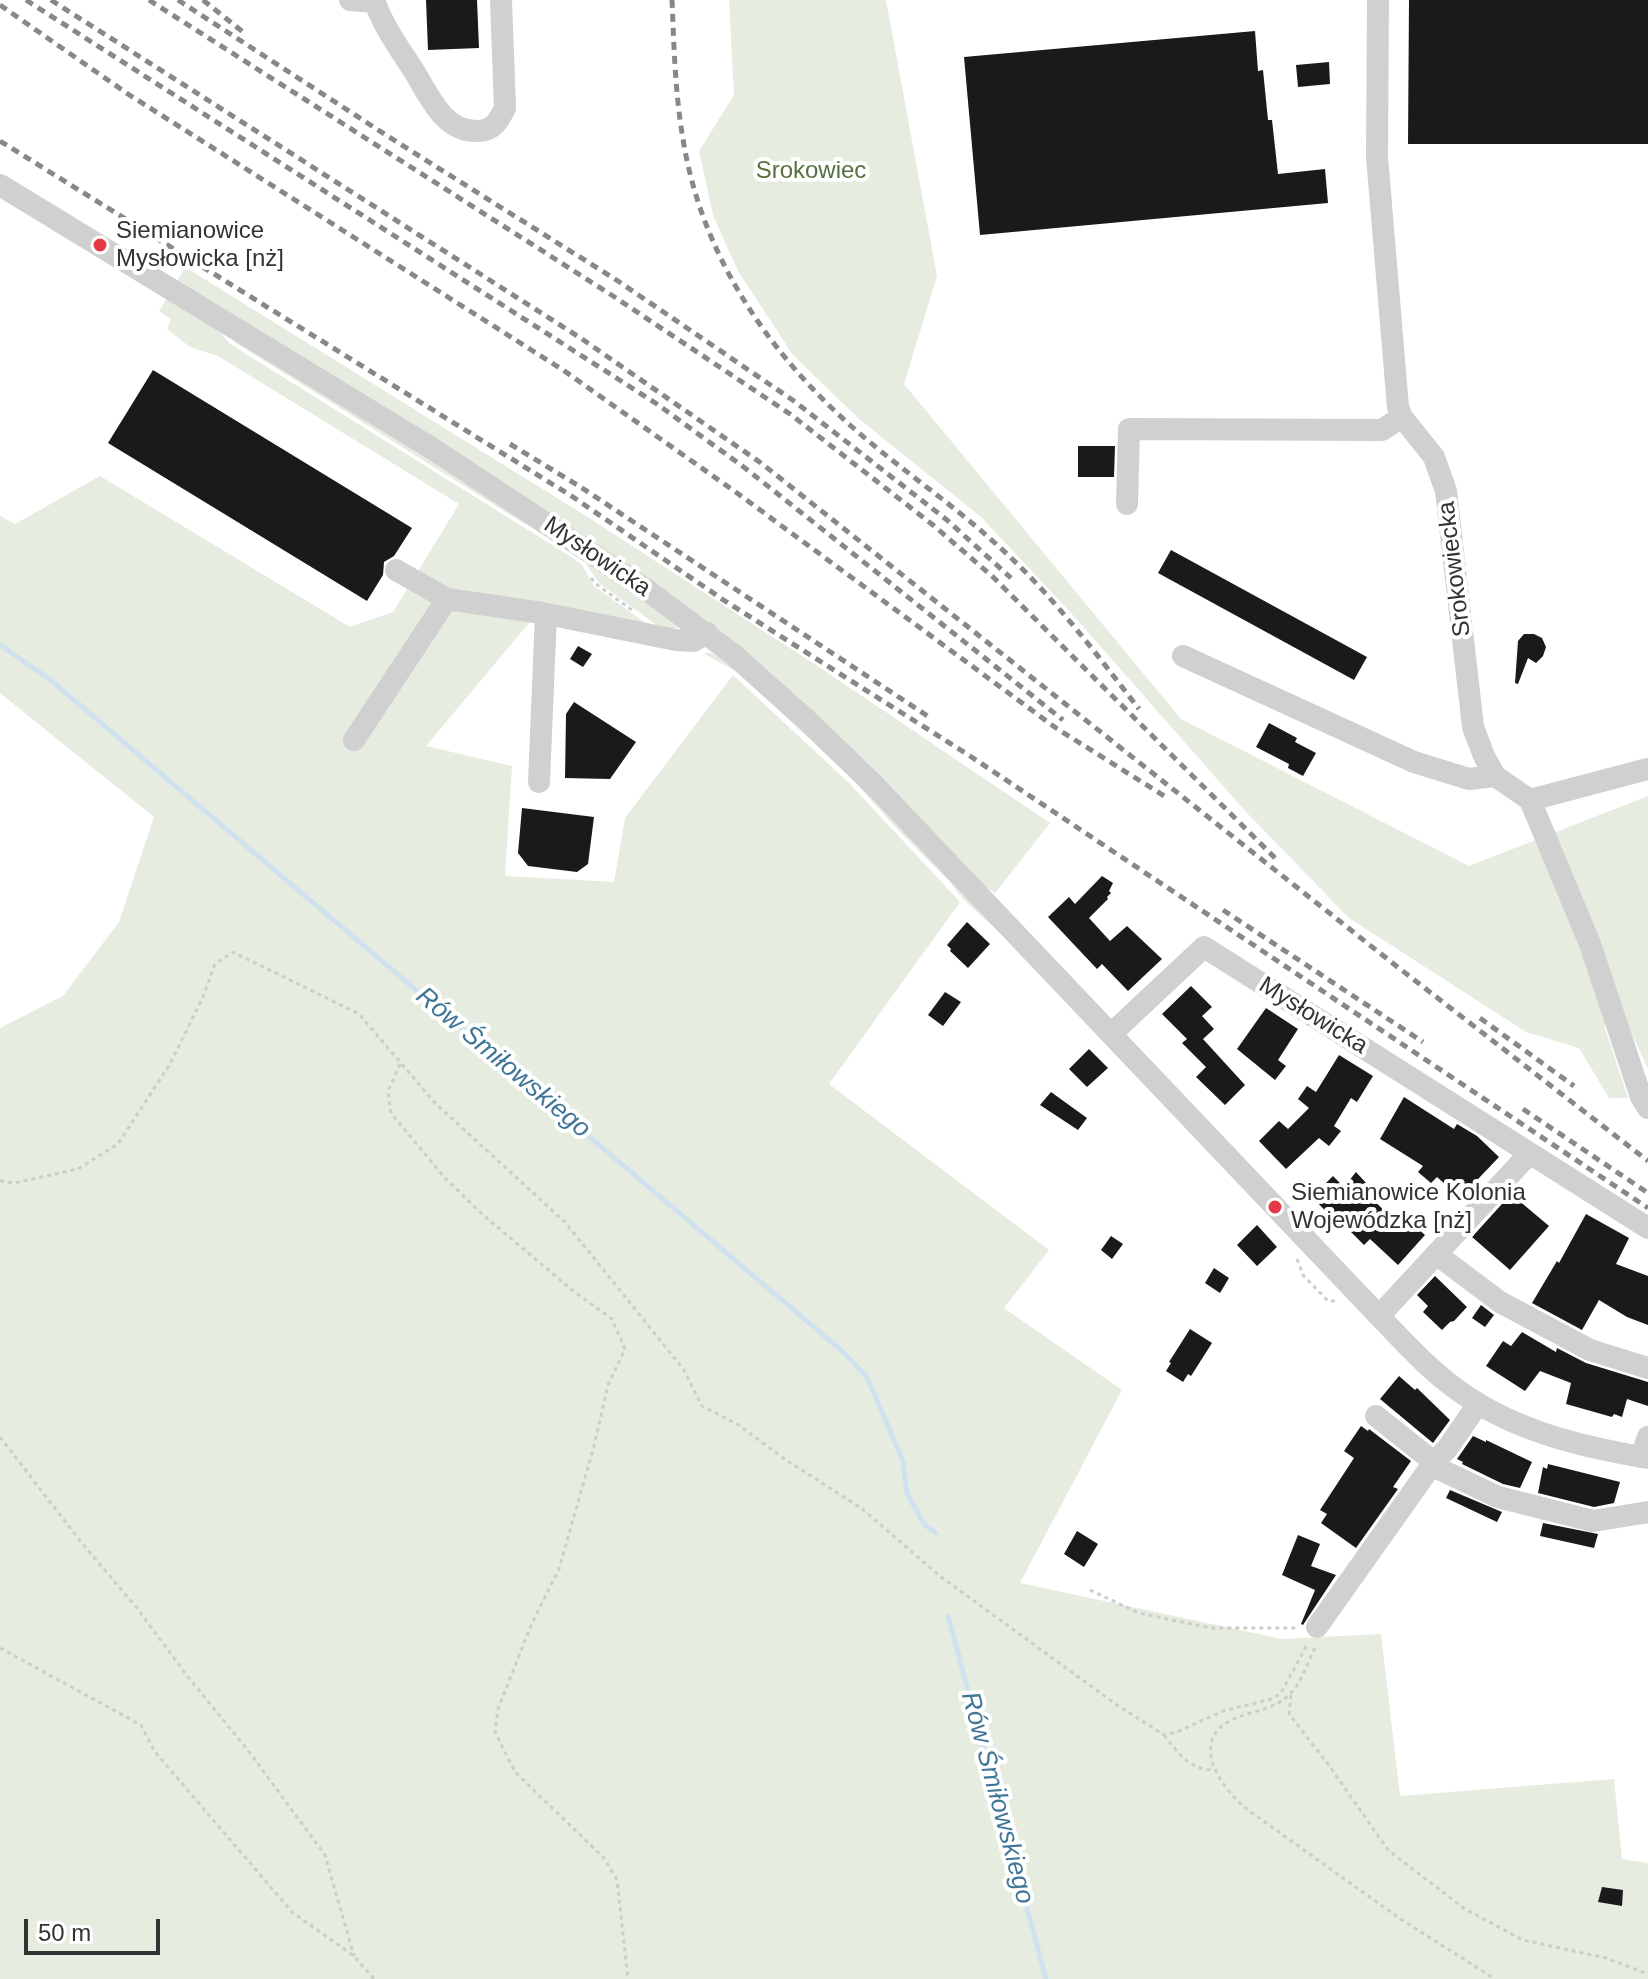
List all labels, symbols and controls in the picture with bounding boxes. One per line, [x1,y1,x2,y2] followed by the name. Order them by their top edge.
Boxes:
[756,157,866,185] park label: Srokowiec
[116,217,284,273] place label: Siemianowice Mysłowicka [nż]
[91,236,109,254] marker: Siemianowice Mysłowicka [nż]
[1432,500,1478,638] street label: Srokowiecka
[538,511,656,603] street label: Mysłowicka
[1253,971,1373,1061] street label: Mysłowicka
[409,981,597,1145] water label: Rów Śmiłowskiego
[1291,1179,1526,1235] place label: Siemianowice Kolonia Wojewódzka [nż]
[1266,1198,1284,1216] marker: Siemianowice Kolonia Wojewódzka [nż]
[954,1689,1040,1907] water label: Rów Śmiłowskiego
[28,1903,164,1953] scale bar
[38,1919,91,1946] text: 50 m

